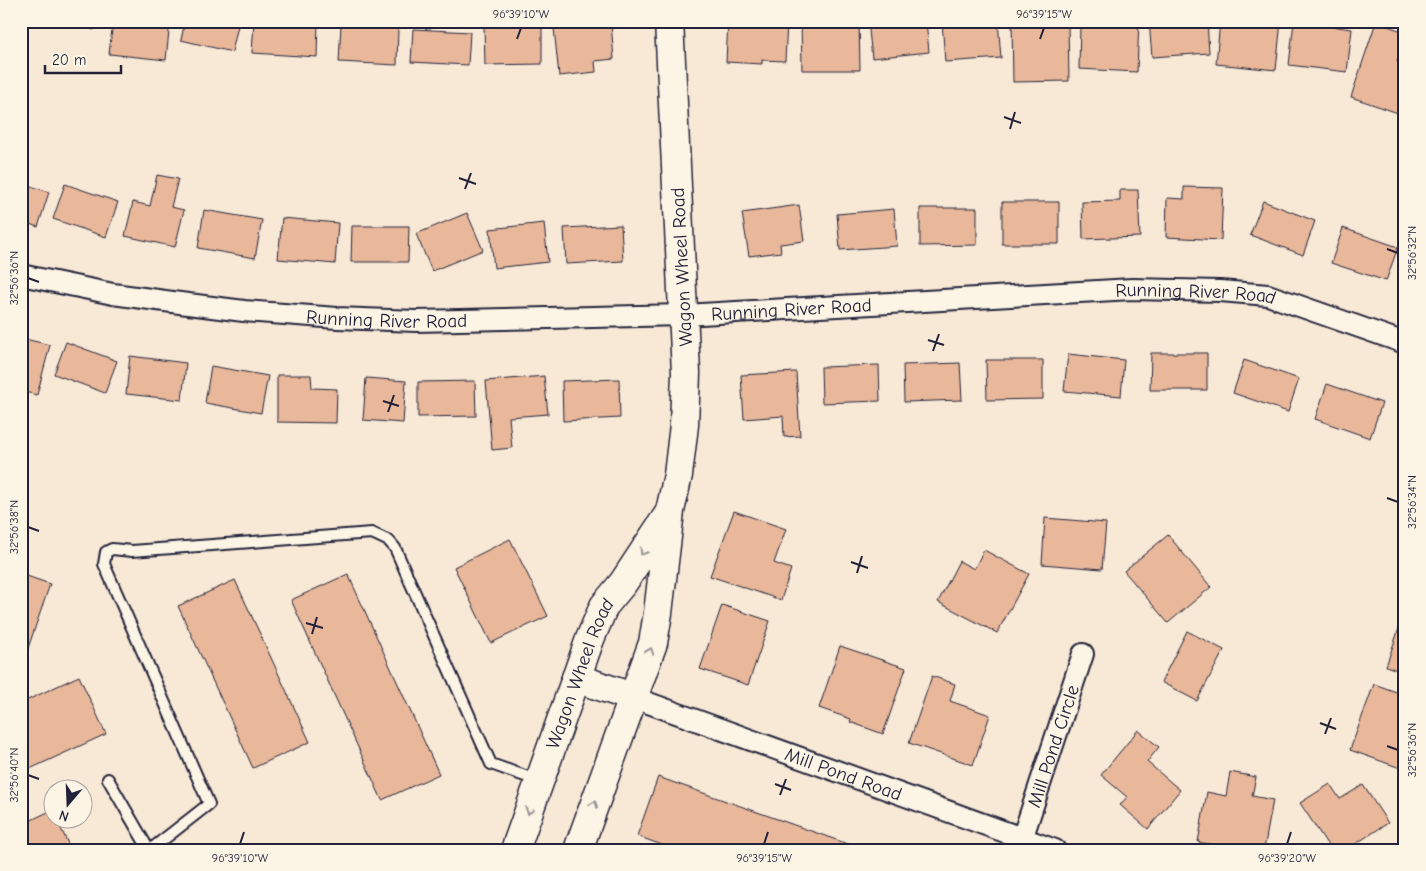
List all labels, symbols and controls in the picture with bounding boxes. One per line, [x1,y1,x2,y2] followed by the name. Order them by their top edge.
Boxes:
[493,7,550,21] text: 96°39'10"W
[1016,7,1072,21] text: 96°39'15"W
[45,42,121,74] scale bar
[52,51,86,69] text: 20 m
[667,187,697,347] street label: Wagon Wheel Road
[1405,226,1419,280] text: 32°56'32"N
[7,251,21,305] text: 32°56'36"N
[1115,279,1279,309] street label: Running River Road
[710,294,872,325] street label: Running River Road
[305,306,467,333] street label: Running River Road
[1405,475,1419,529] text: 32°56'34"N
[7,500,21,554] text: 32°56'38"N
[640,547,650,556] one-way arrow
[542,594,618,752] street label: Wagon Wheel Road
[644,647,654,656] one-way arrow
[1023,682,1084,810] street label: Mill Pond Circle
[1405,723,1419,777] text: 32°56'36"N
[782,743,905,806] street label: Mill Pond Road
[7,748,21,802] text: 32°56'40"N
[42,778,92,828] north arrow
[588,800,598,809] one-way arrow
[57,806,71,825] text: N
[525,806,535,815] one-way arrow
[212,851,269,865] text: 96°39'10"W
[736,851,792,865] text: 96°39'15"W
[1258,851,1317,865] text: 96°39'20"W

